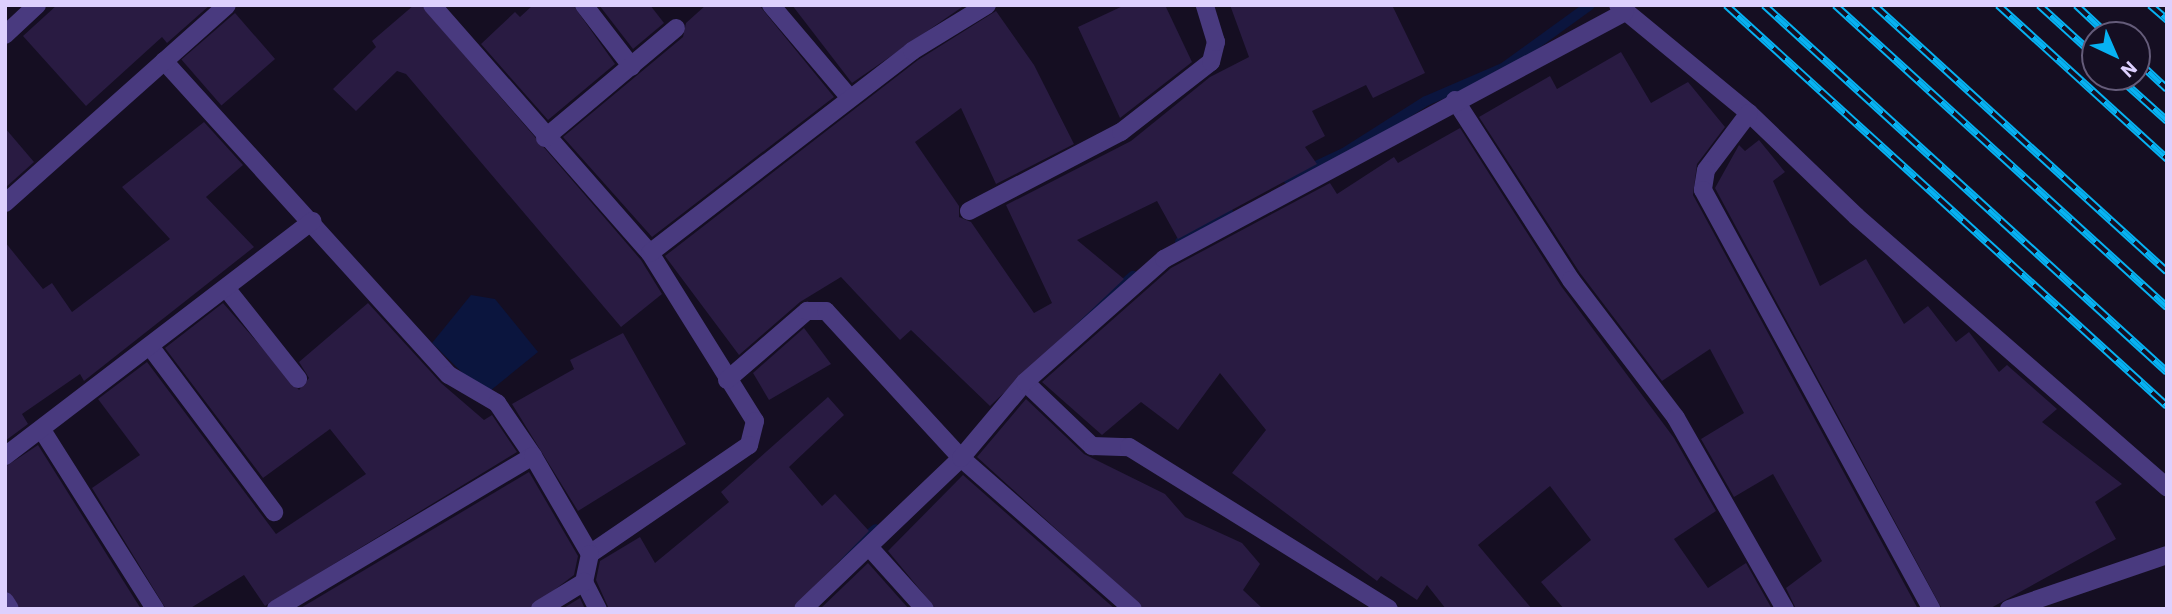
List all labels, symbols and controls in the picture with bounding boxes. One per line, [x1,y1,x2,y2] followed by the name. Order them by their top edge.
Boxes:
[2081,21,2151,91] north arrow
[2116,56,2142,83] text: N

